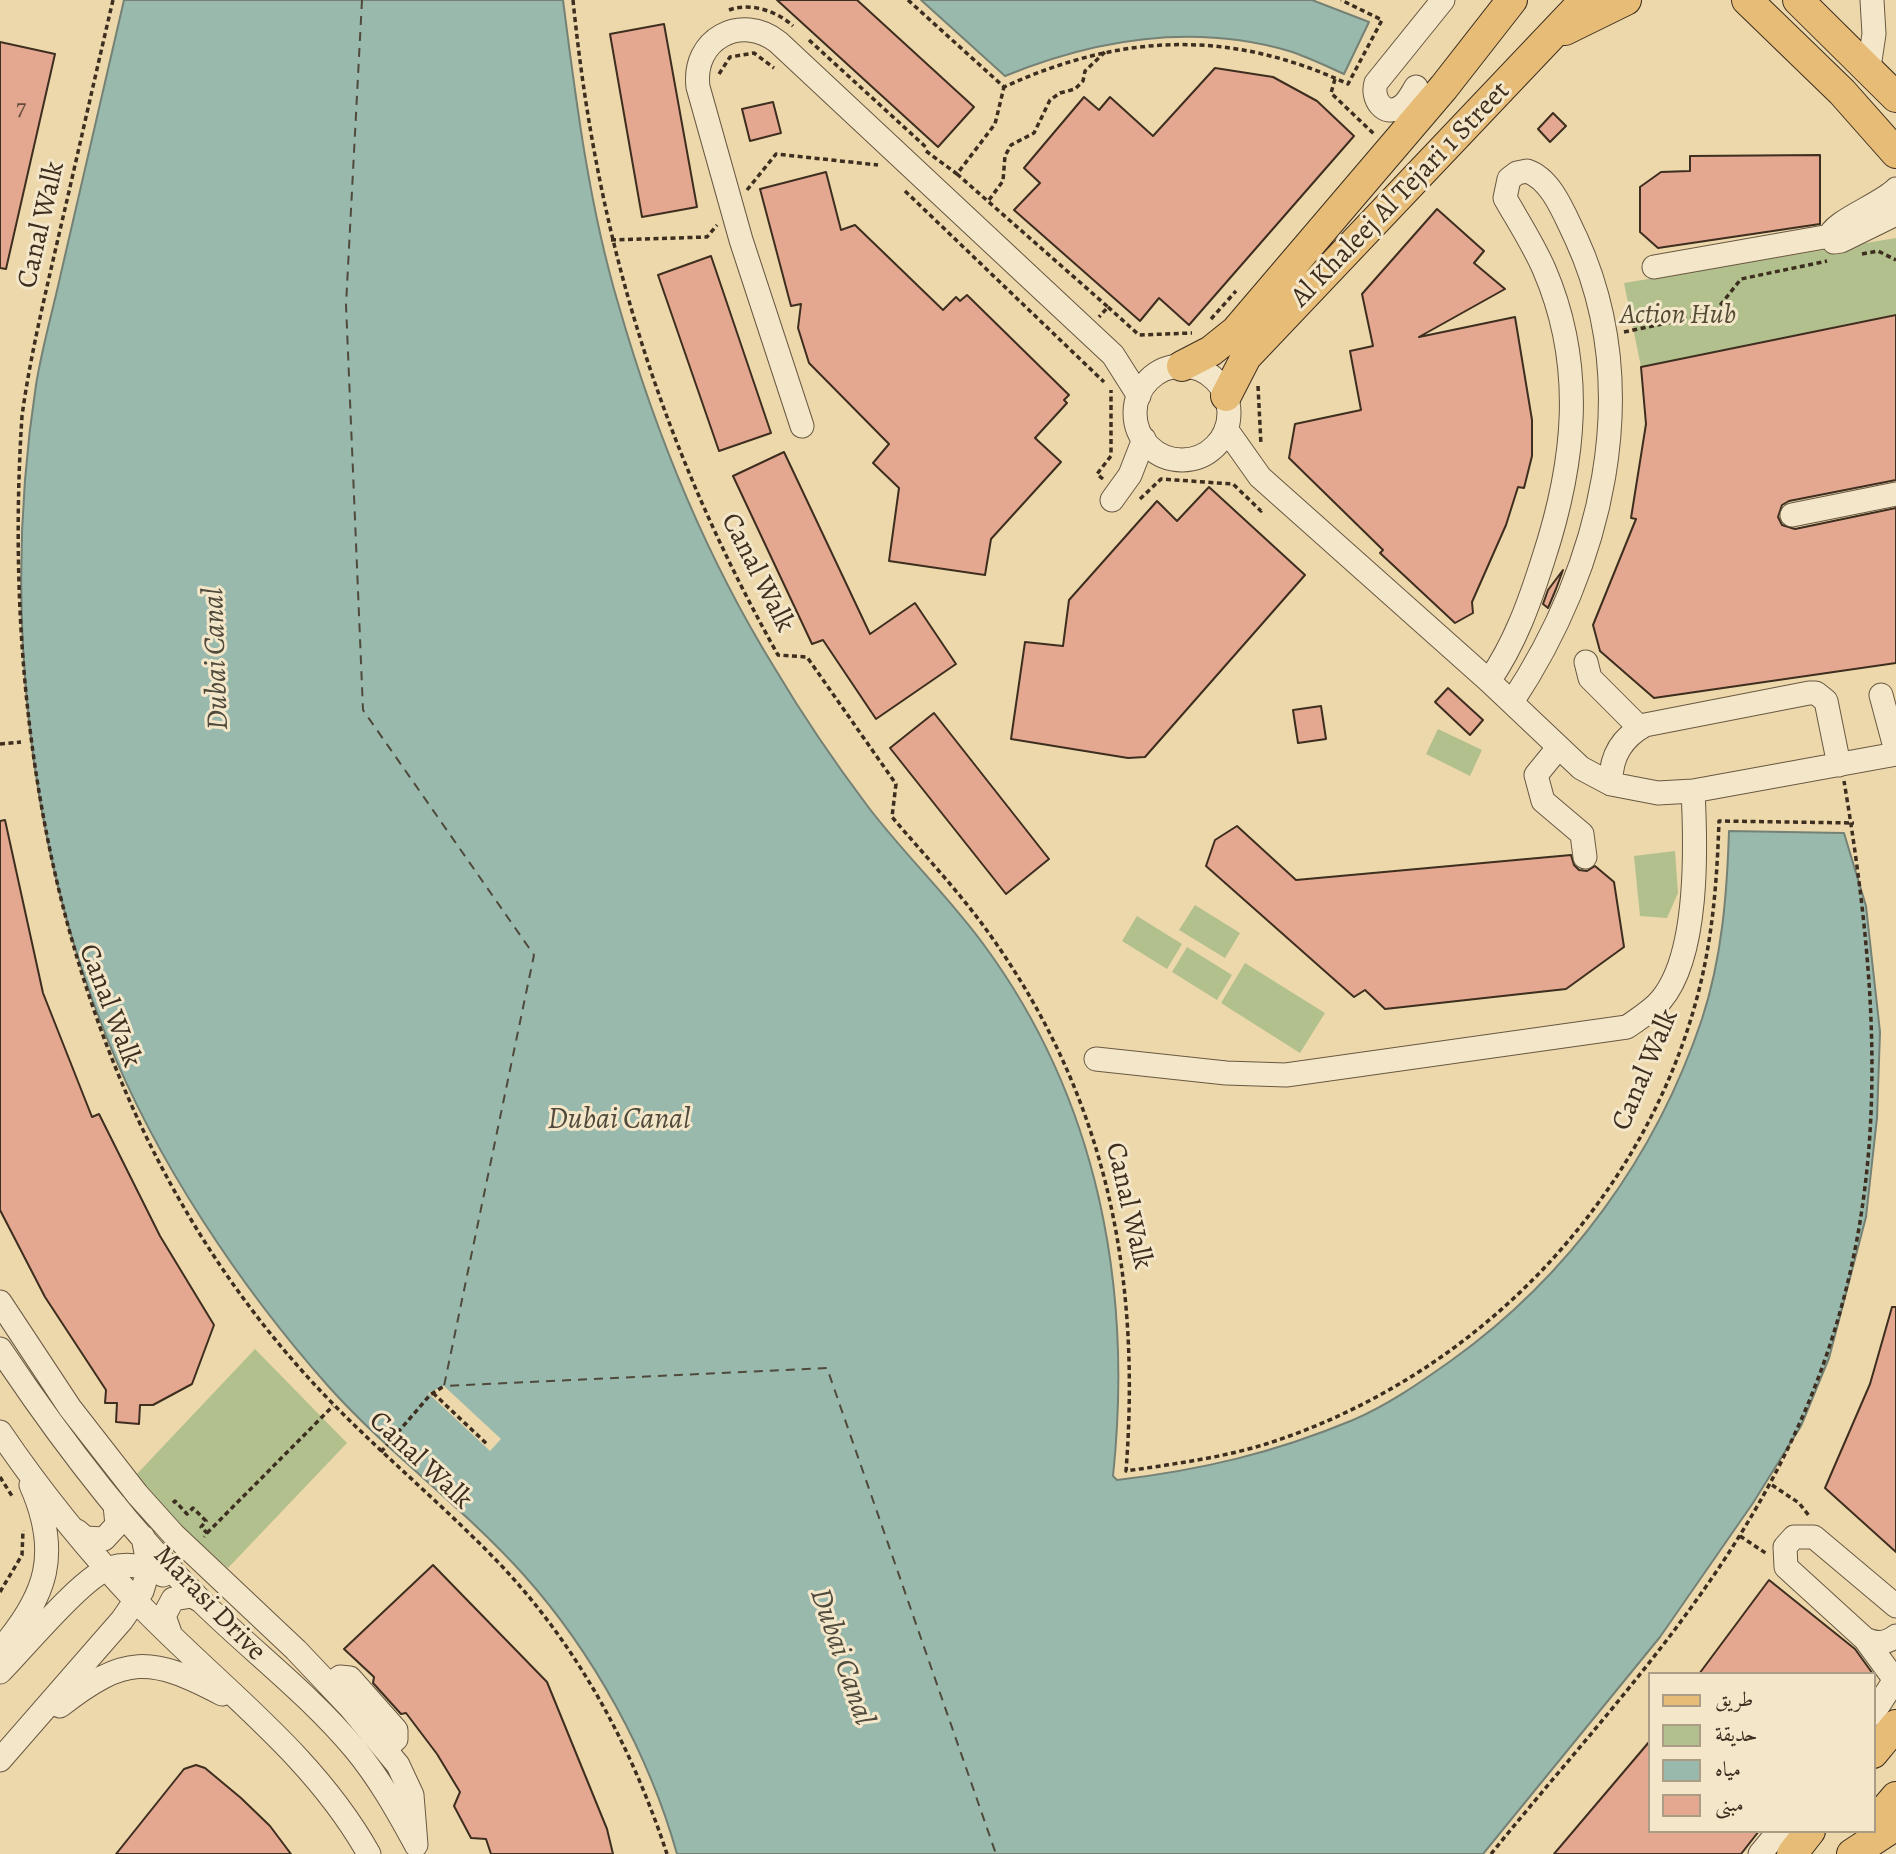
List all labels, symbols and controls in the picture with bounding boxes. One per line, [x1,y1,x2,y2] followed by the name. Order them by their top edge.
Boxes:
[1284,75,1518,315] street label: Al Khaleej Al Tejari 1 Street
[16,95,26,123] house number: 7
[11,158,73,292] street label: Canal Walk
[1620,299,1736,333] park label: Action Hub
[713,508,801,638] street label: Canal Walk
[197,587,237,731] water label: Dubai Canal
[70,940,148,1072] street label: Canal Walk
[1605,1004,1687,1136] street label: Canal Walk
[548,1103,690,1139] water label: Dubai Canal
[1097,1139,1159,1273] street label: Canal Walk
[361,1405,479,1517] street label: Canal Walk
[146,1539,272,1669] street label: Marasi Drive
[801,1584,881,1730] water label: Dubai Canal
[1647,1672,1875,1833] legend
[1715,1685,1753,1713] text: طريق
[1715,1720,1758,1748] text: حديقة
[1715,1755,1741,1783] text: مياه
[1715,1790,1744,1818] text: مبنى

